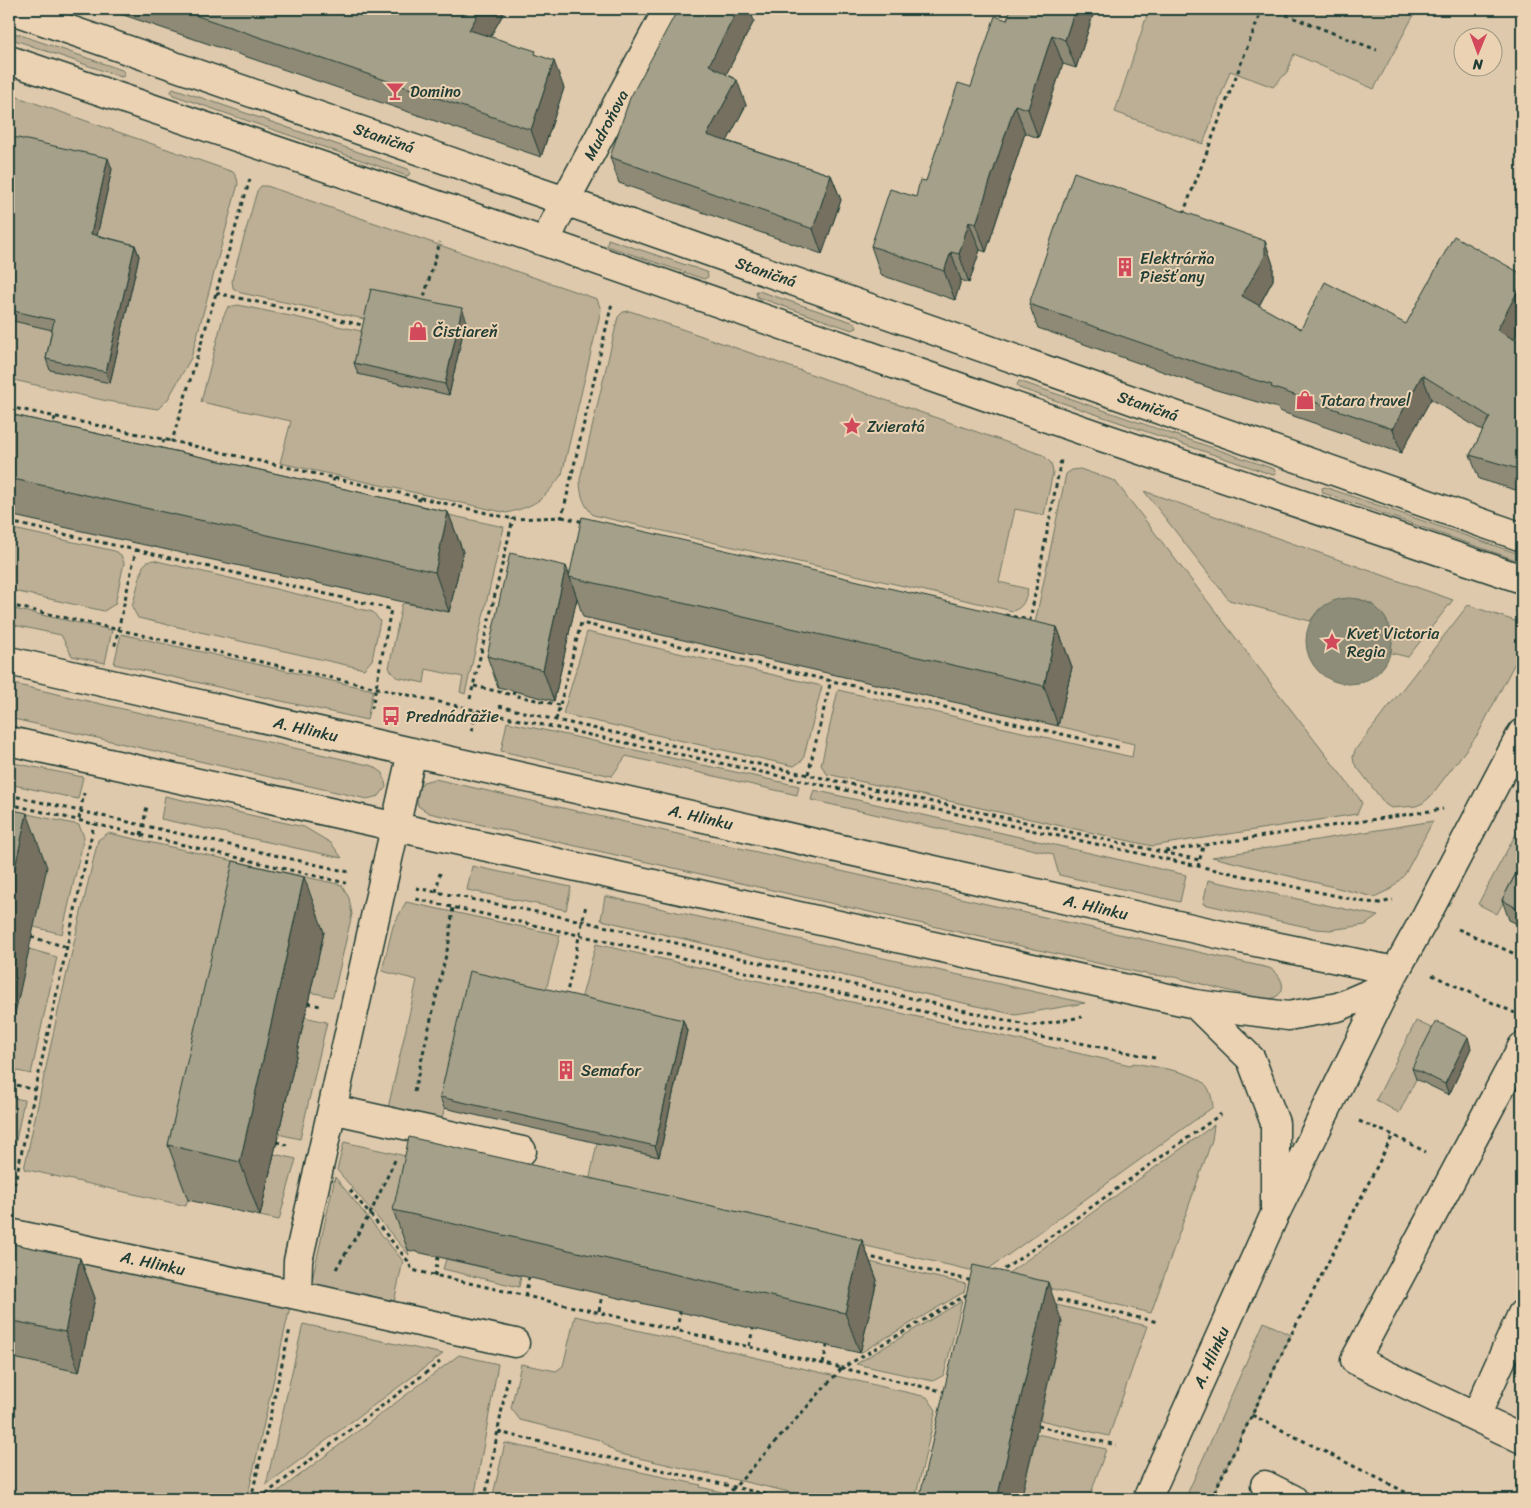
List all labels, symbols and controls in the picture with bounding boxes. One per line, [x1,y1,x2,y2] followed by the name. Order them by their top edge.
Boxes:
[1454,28,1504,78] north arrow
[1472,52,1484,77] text: N
[410,77,461,106] place label: Domino
[384,80,406,102] bar icon: Domino
[575,84,637,166] street label: Mudroňova
[350,114,418,162] street label: Staničná
[1140,244,1214,291] place label: Elektrárňa Piešťany
[732,248,800,296] street label: Staničná
[1114,256,1136,278] building icon: Elektrárňa Piešťany
[433,317,498,346] place label: Čistiareň
[407,320,429,342] shop icon: Čistiareň
[1114,382,1182,430] street label: Staničná
[1320,386,1411,415] place label: Tatara travel
[1294,389,1316,411] shop icon: Tatara travel
[867,412,925,441] place label: Zvieratá
[841,415,863,437] place icon: Zvieratá
[1347,619,1440,666] place label: Kvet Victoria Regia
[1321,631,1343,653] place icon: Kvet Victoria Regia
[406,702,499,731] place label: Prednádražie
[380,705,402,727] bus stop icon: Prednádražie
[270,707,342,751] street label: A. Hlinku
[665,795,737,839] street label: A. Hlinku
[1060,885,1132,929] street label: A. Hlinku
[581,1056,642,1085] place label: Semafor
[555,1059,577,1081] building icon: Semafor
[117,1242,188,1284] street label: A. Hlinku
[1184,1321,1238,1394] street label: A. Hlinku

